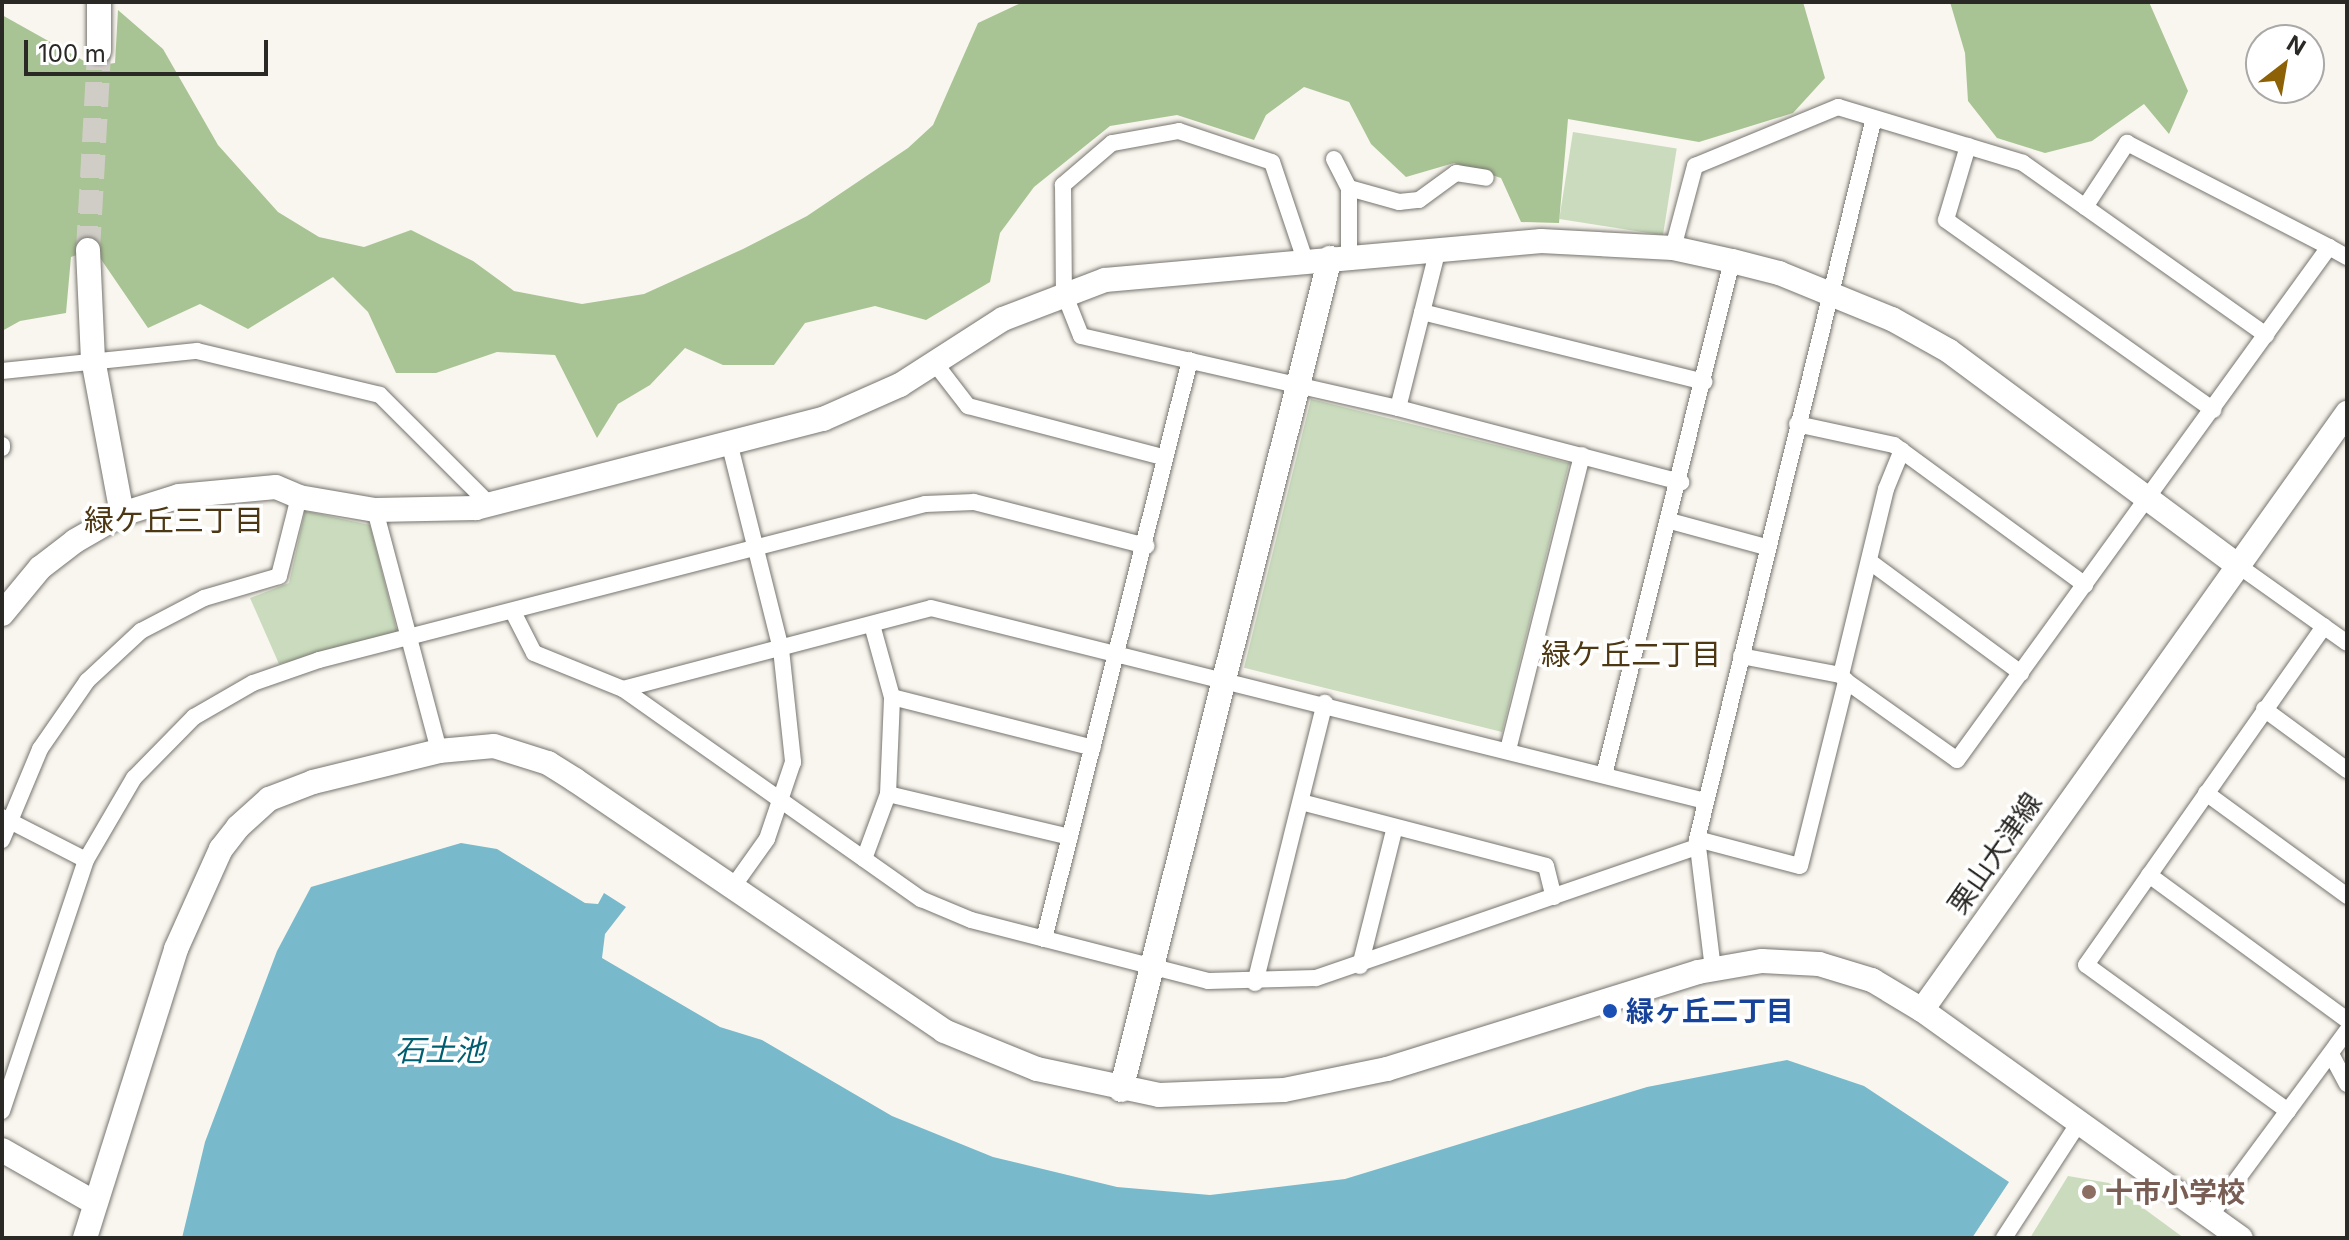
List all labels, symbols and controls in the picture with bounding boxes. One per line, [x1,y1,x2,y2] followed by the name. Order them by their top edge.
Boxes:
[28,24,272,74] scale bar
[2245,24,2325,104] north arrow
[2282,30,2310,61] text: N
[38,39,106,68] text: 100 m
[84,502,264,538] district label: 緑ケ丘三丁目
[1541,636,1721,672] district label: 緑ケ丘二丁目
[1941,786,2049,920] street label: 栗山大津線
[1626,994,1794,1028] place label: 緑ヶ丘二丁目
[1601,1002,1619,1020] marker: 緑ヶ丘二丁目
[395,1032,485,1068] water label: 石土池
[2105,1175,2245,1209] place label: 十市小学校
[2080,1183,2098,1201] marker: 十市小学校

